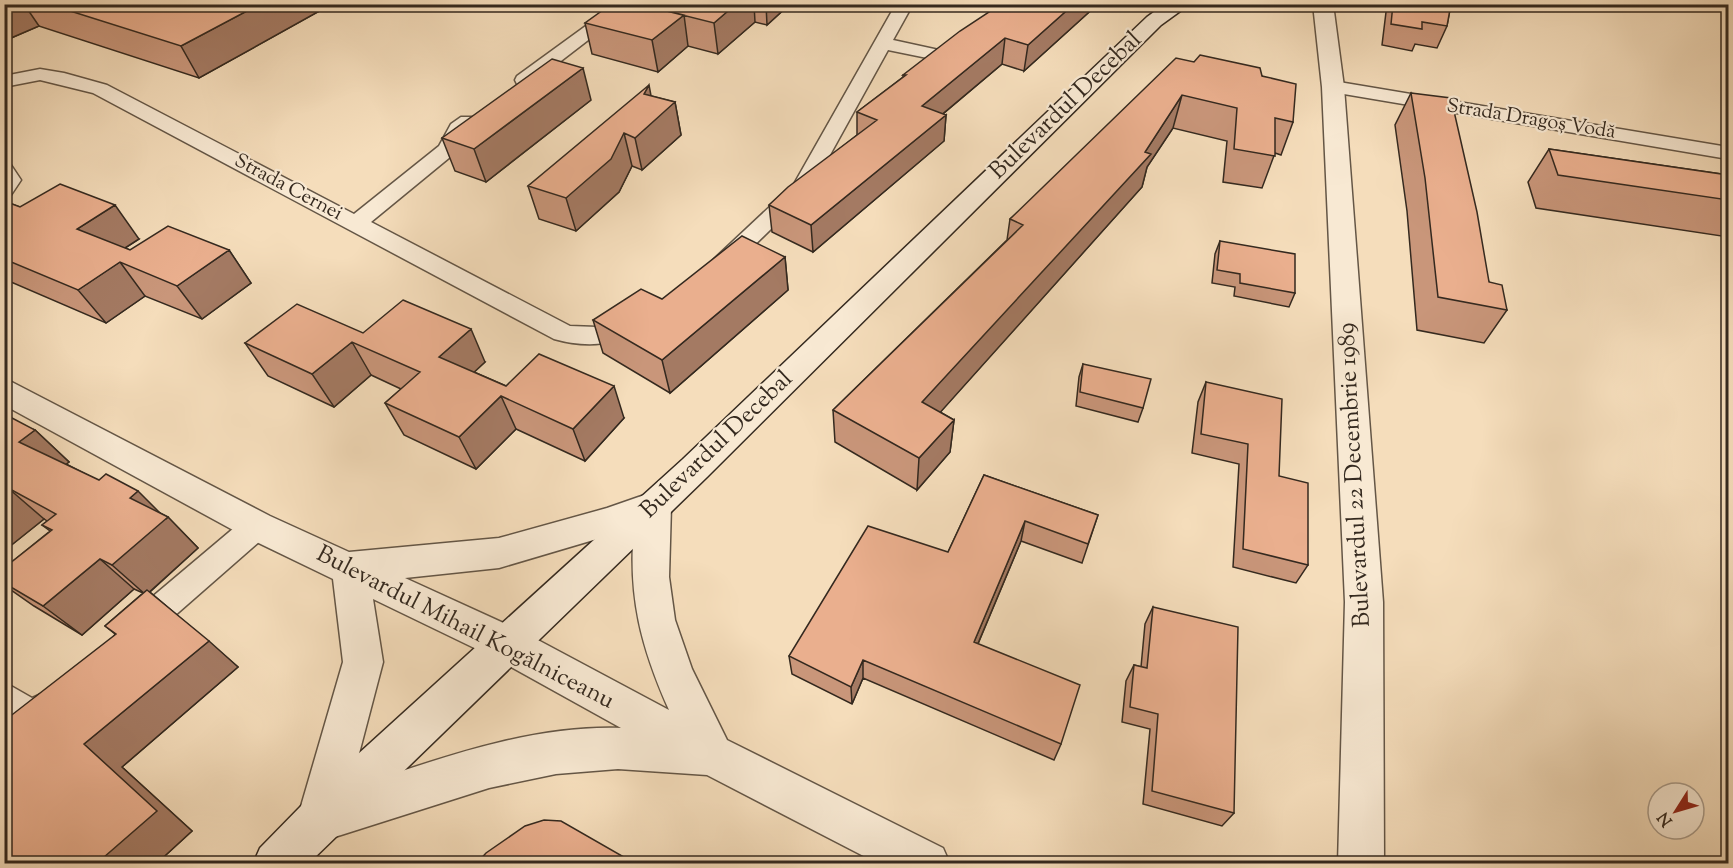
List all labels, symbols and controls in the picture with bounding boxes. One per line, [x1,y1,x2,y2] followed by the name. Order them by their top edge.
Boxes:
[982,24,1150,188] street label: Bulevardul Decebal
[1444,92,1618,148] street label: Strada Dragoș Vodă
[229,147,348,229] street label: Strada Cernei
[1330,322,1380,628] street label: Bulevardul 22 Decembrie 1989
[633,363,801,527] street label: Bulevardul Decebal
[310,538,620,718] street label: Bulevardul Mihail Kogălniceanu
[1646,781,1706,841] north arrow
[1653,806,1679,831] text: N

